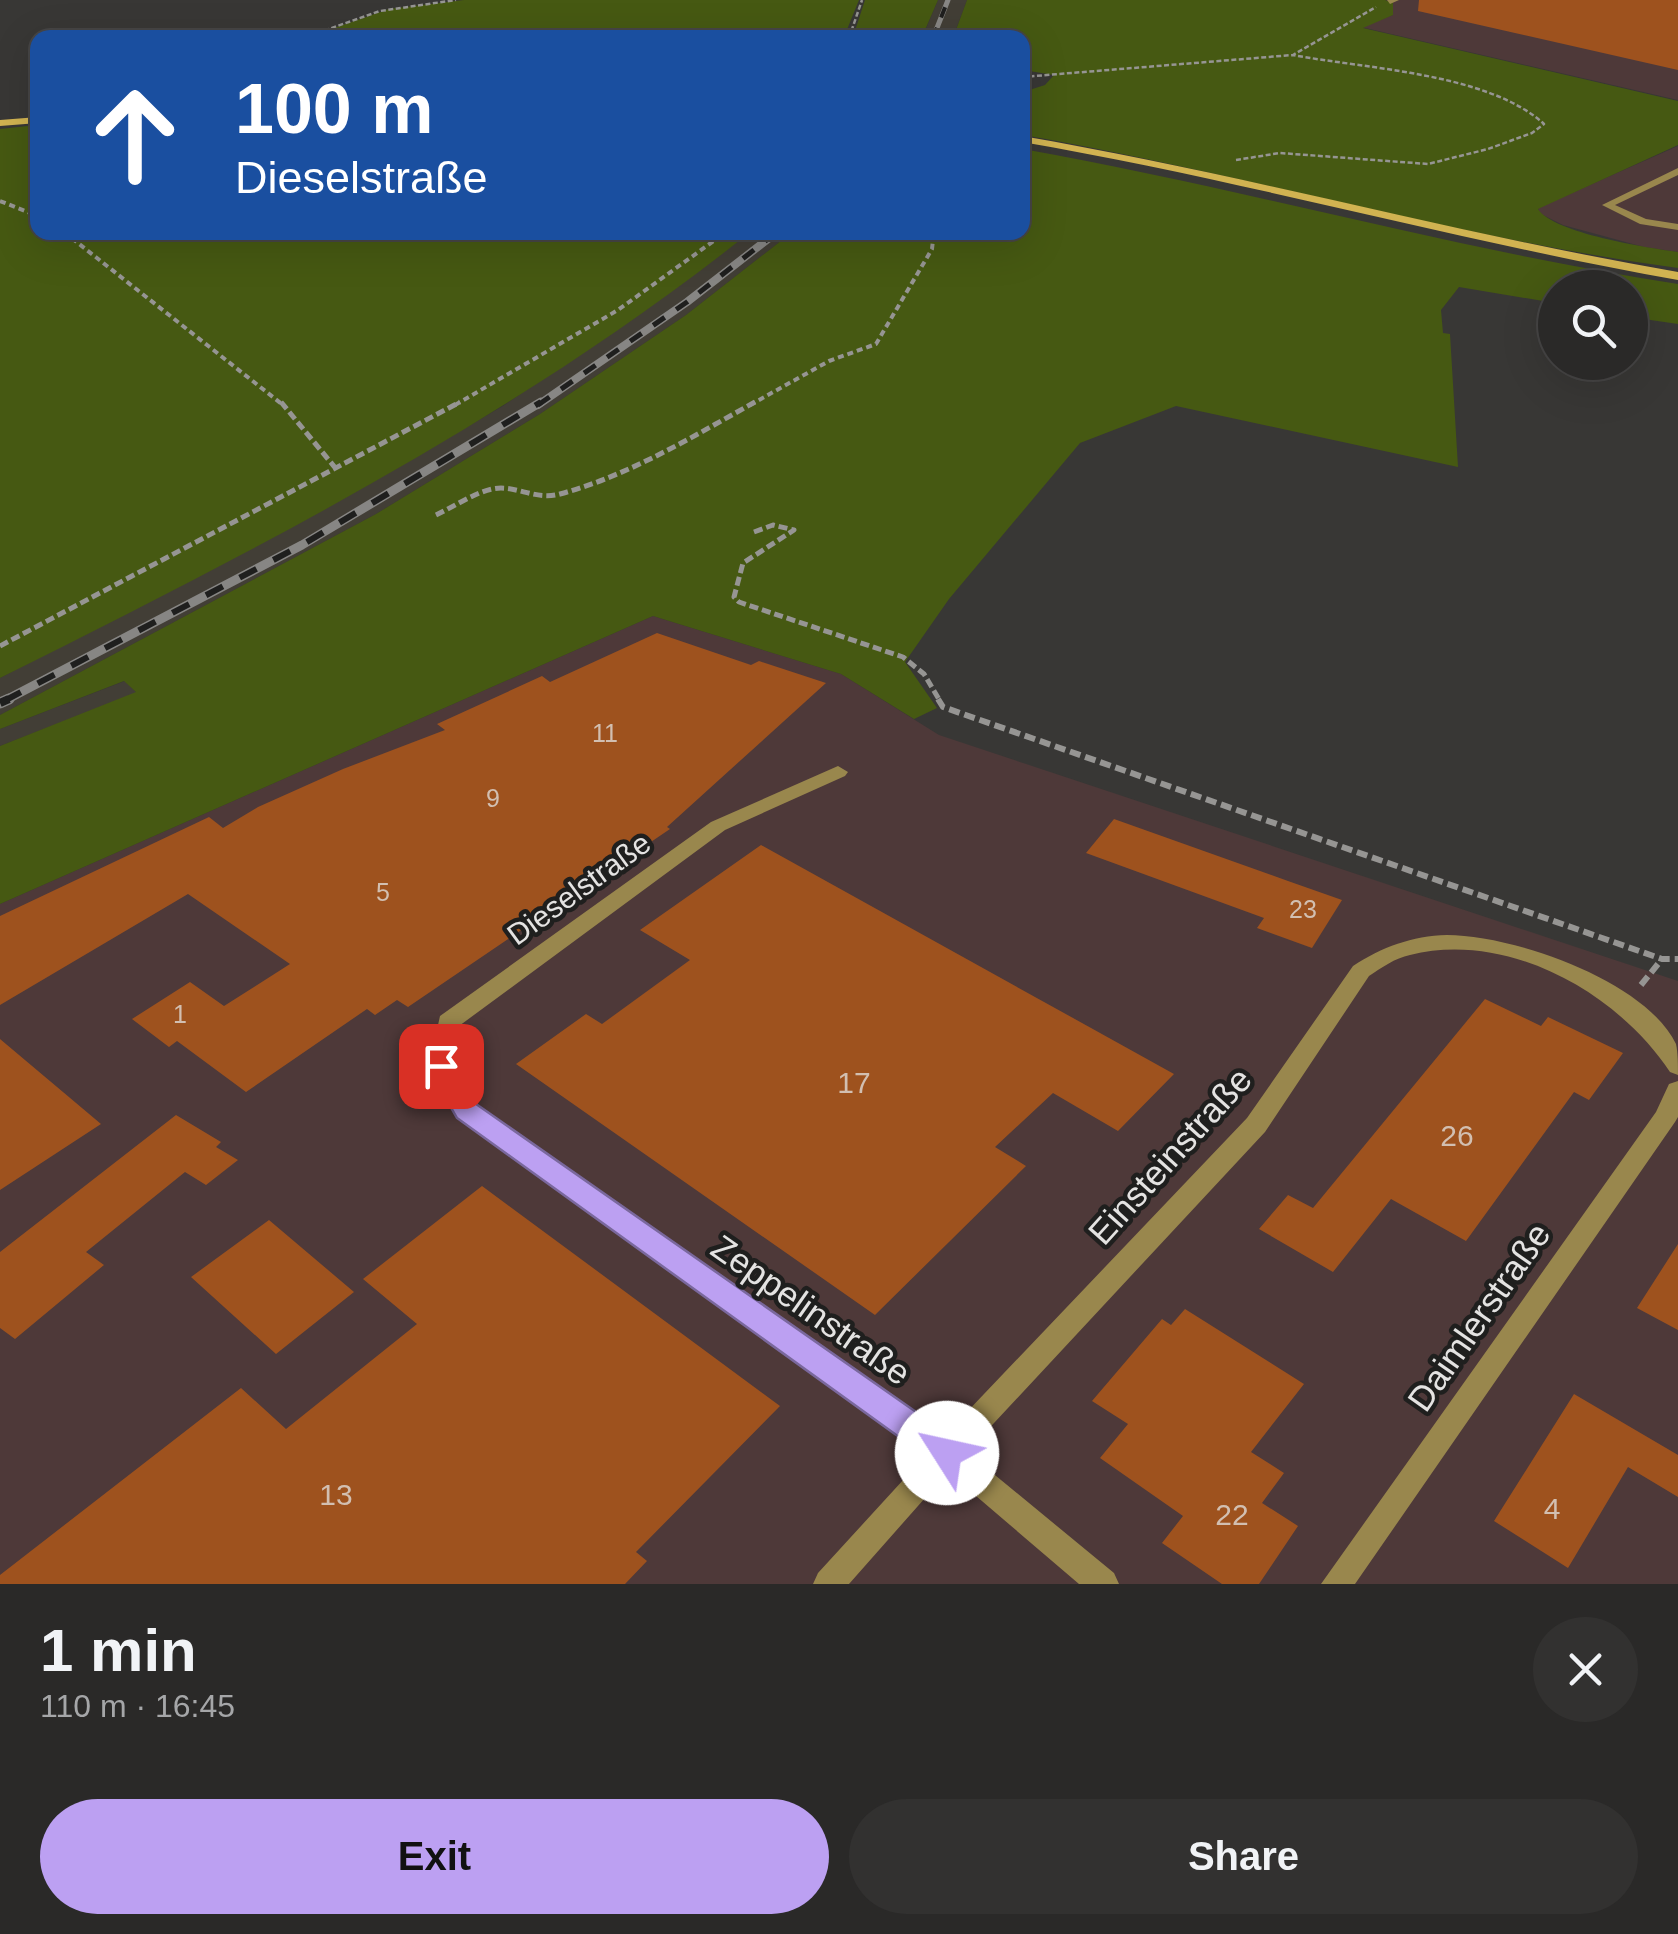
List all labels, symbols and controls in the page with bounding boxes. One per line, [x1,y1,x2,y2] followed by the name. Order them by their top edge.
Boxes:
[70,70,200,200] icon: ahead
[235,70,433,148] text: 100 m
[235,152,488,203] text: Dieselstraße
[1538,270,1648,380] map controls
[1538,270,1648,380] button: search
[592,719,618,747] house number: 11
[486,784,500,812] house number: 9
[501,826,657,951] street label: Dieselstraße
[376,878,390,906] house number: 5
[1289,895,1317,923] house number: 23
[173,1000,187,1028] house number: 1
[399,1024,484,1109] pin
[414,1039,469,1094] icon: arrive
[1080,1059,1259,1252] street label: Einsteinstraße
[837,1066,871,1099] house number: 17
[1440,1119,1474,1152] house number: 26
[1400,1216,1558,1418] street label: Daimlerstraße
[704,1227,918,1393] street label: Zeppelinstraße
[895,1401,999,1505] position arrow
[319,1478,353,1511] house number: 13
[1544,1492,1560,1525] house number: 4
[1215,1498,1249,1531] house number: 22
[40,1617,197,1684] text: 1 min
[1533,1617,1638,1722] button: close
[40,1688,235,1724] text: 110 m · 16:45
[40,1799,829,1914] button: Exit
[849,1799,1638,1914] button: Share

